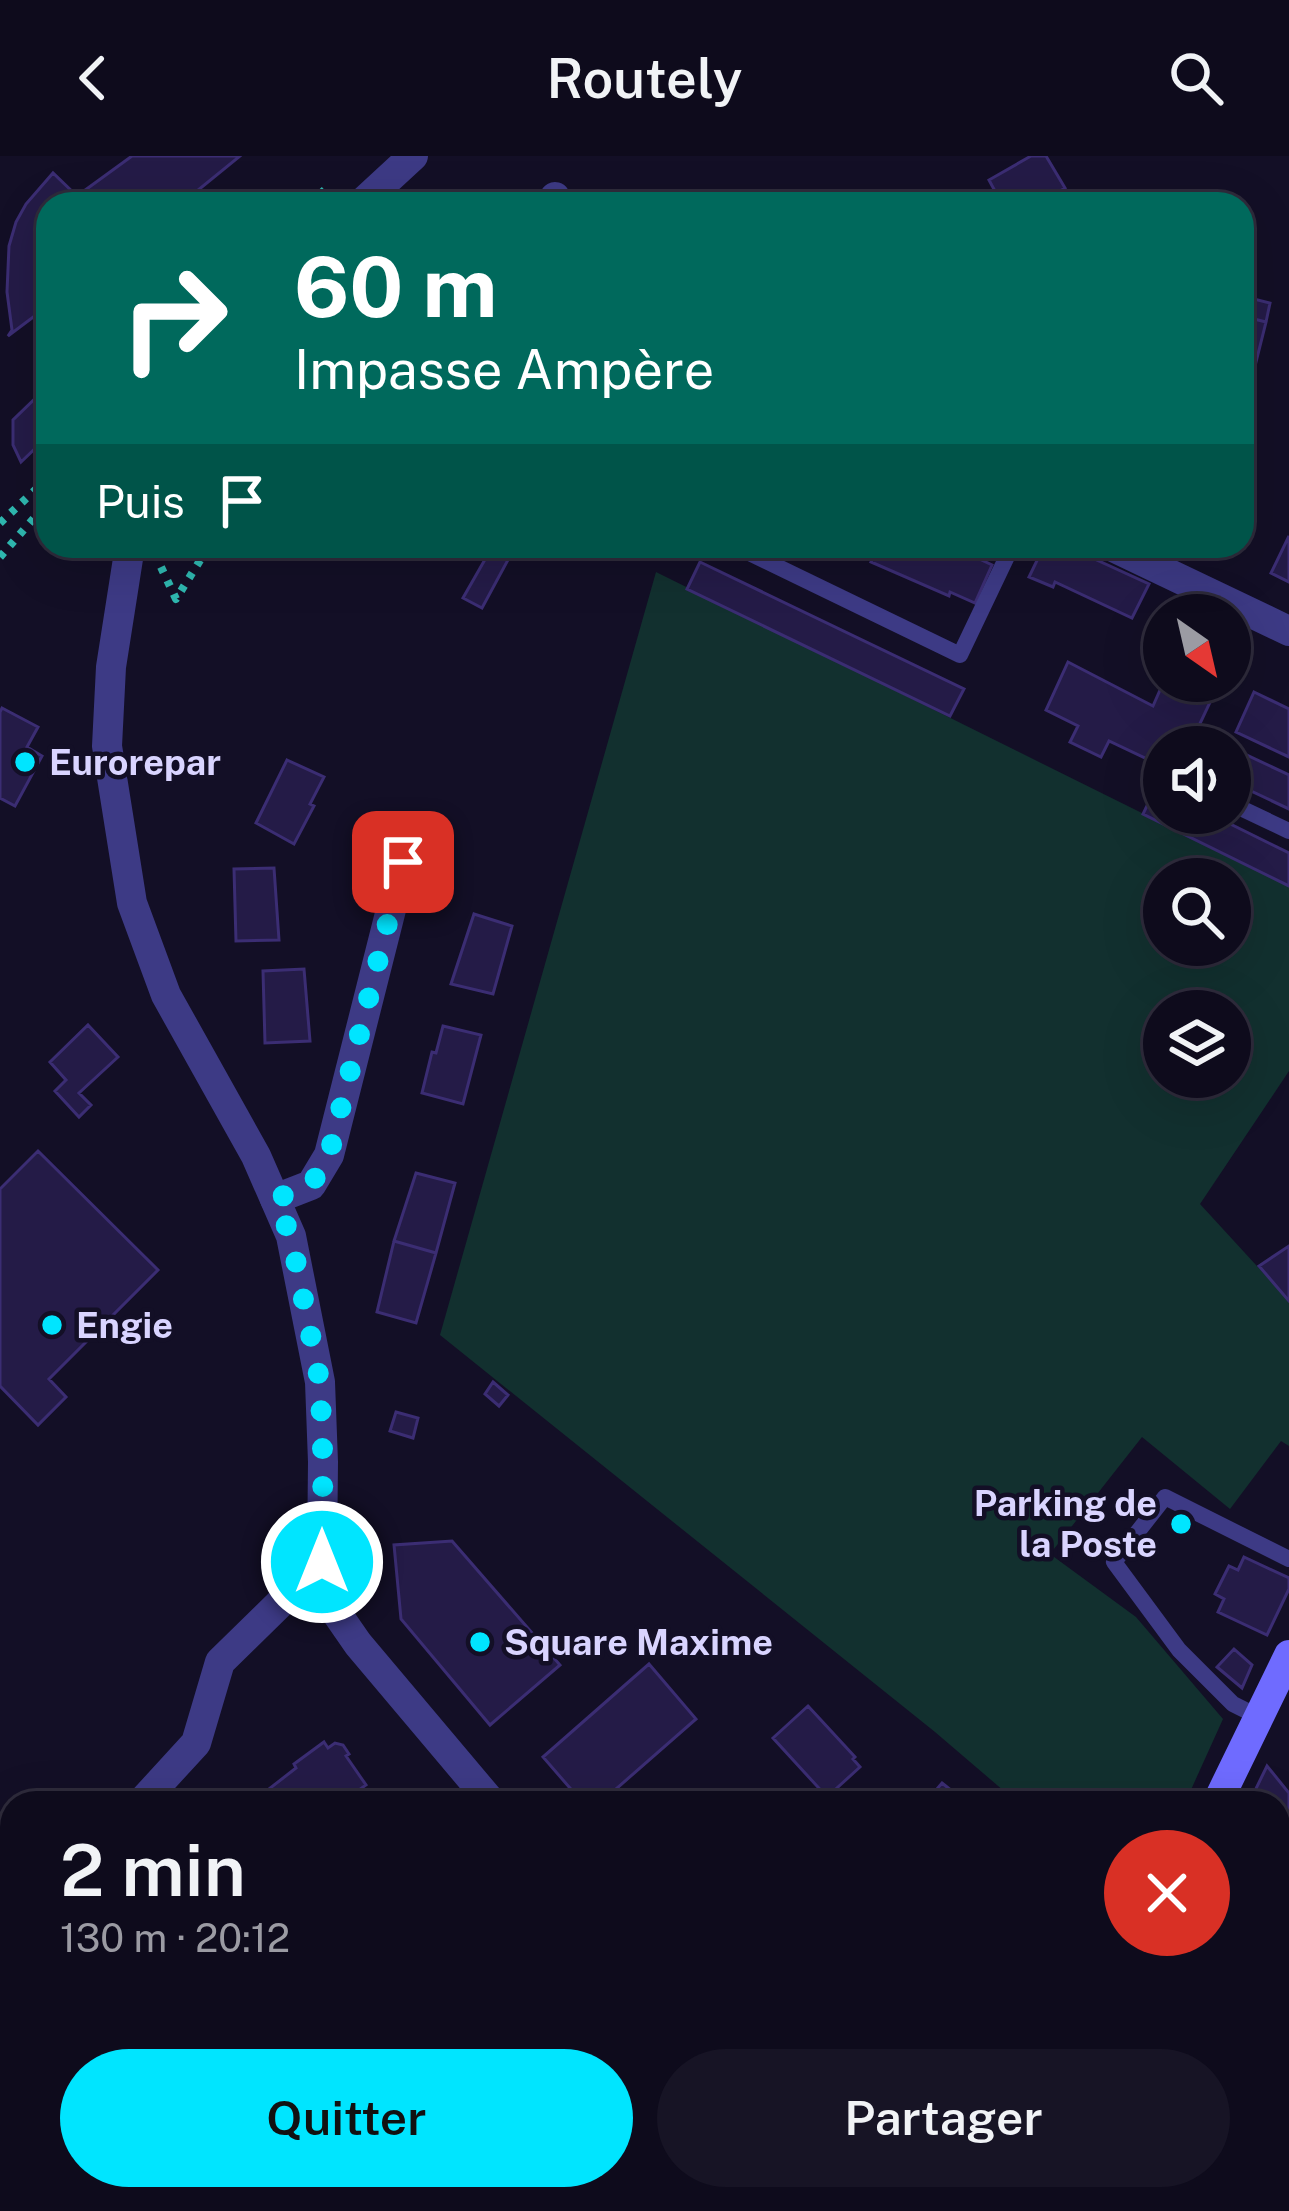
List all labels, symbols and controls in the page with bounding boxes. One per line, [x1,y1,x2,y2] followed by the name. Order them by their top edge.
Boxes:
[60,45,126,111] icon: back
[1163,45,1229,111] icon: search
[546,47,743,110] text: Routely
[294,237,498,336] text: 60 m
[96,240,252,396] icon: right
[294,338,714,401] text: Impasse Ampère
[209,468,275,534] icon: arrive
[96,475,185,528] text: Puis
[1143,594,1251,702] north arrow
[1143,594,1251,1098] map controls
[1143,726,1251,834] button: sound
[49,741,221,783] place label: Eurorepar
[12,749,38,775] marker: Eurorepar
[352,811,454,913] pin
[370,829,436,895] icon: arrive
[1143,858,1251,966] button: search
[1143,990,1251,1098] button: layers
[76,1304,173,1346] place label: Engie
[39,1312,65,1338] marker: Engie
[974,1482,1157,1565] place label: Parking de la Poste
[259,1499,385,1625] position arrow
[1168,1511,1194,1537] marker: Parking de la Poste
[504,1621,773,1663] place label: Square Maxime
[467,1629,493,1655] marker: Square Maxime
[60,1828,246,1912] text: 2 min
[1104,1830,1230,1956] button: close
[60,1915,290,1961] text: 130 m · 20:12
[60,2049,633,2187] button: Quitter
[657,2049,1230,2187] button: Partager

